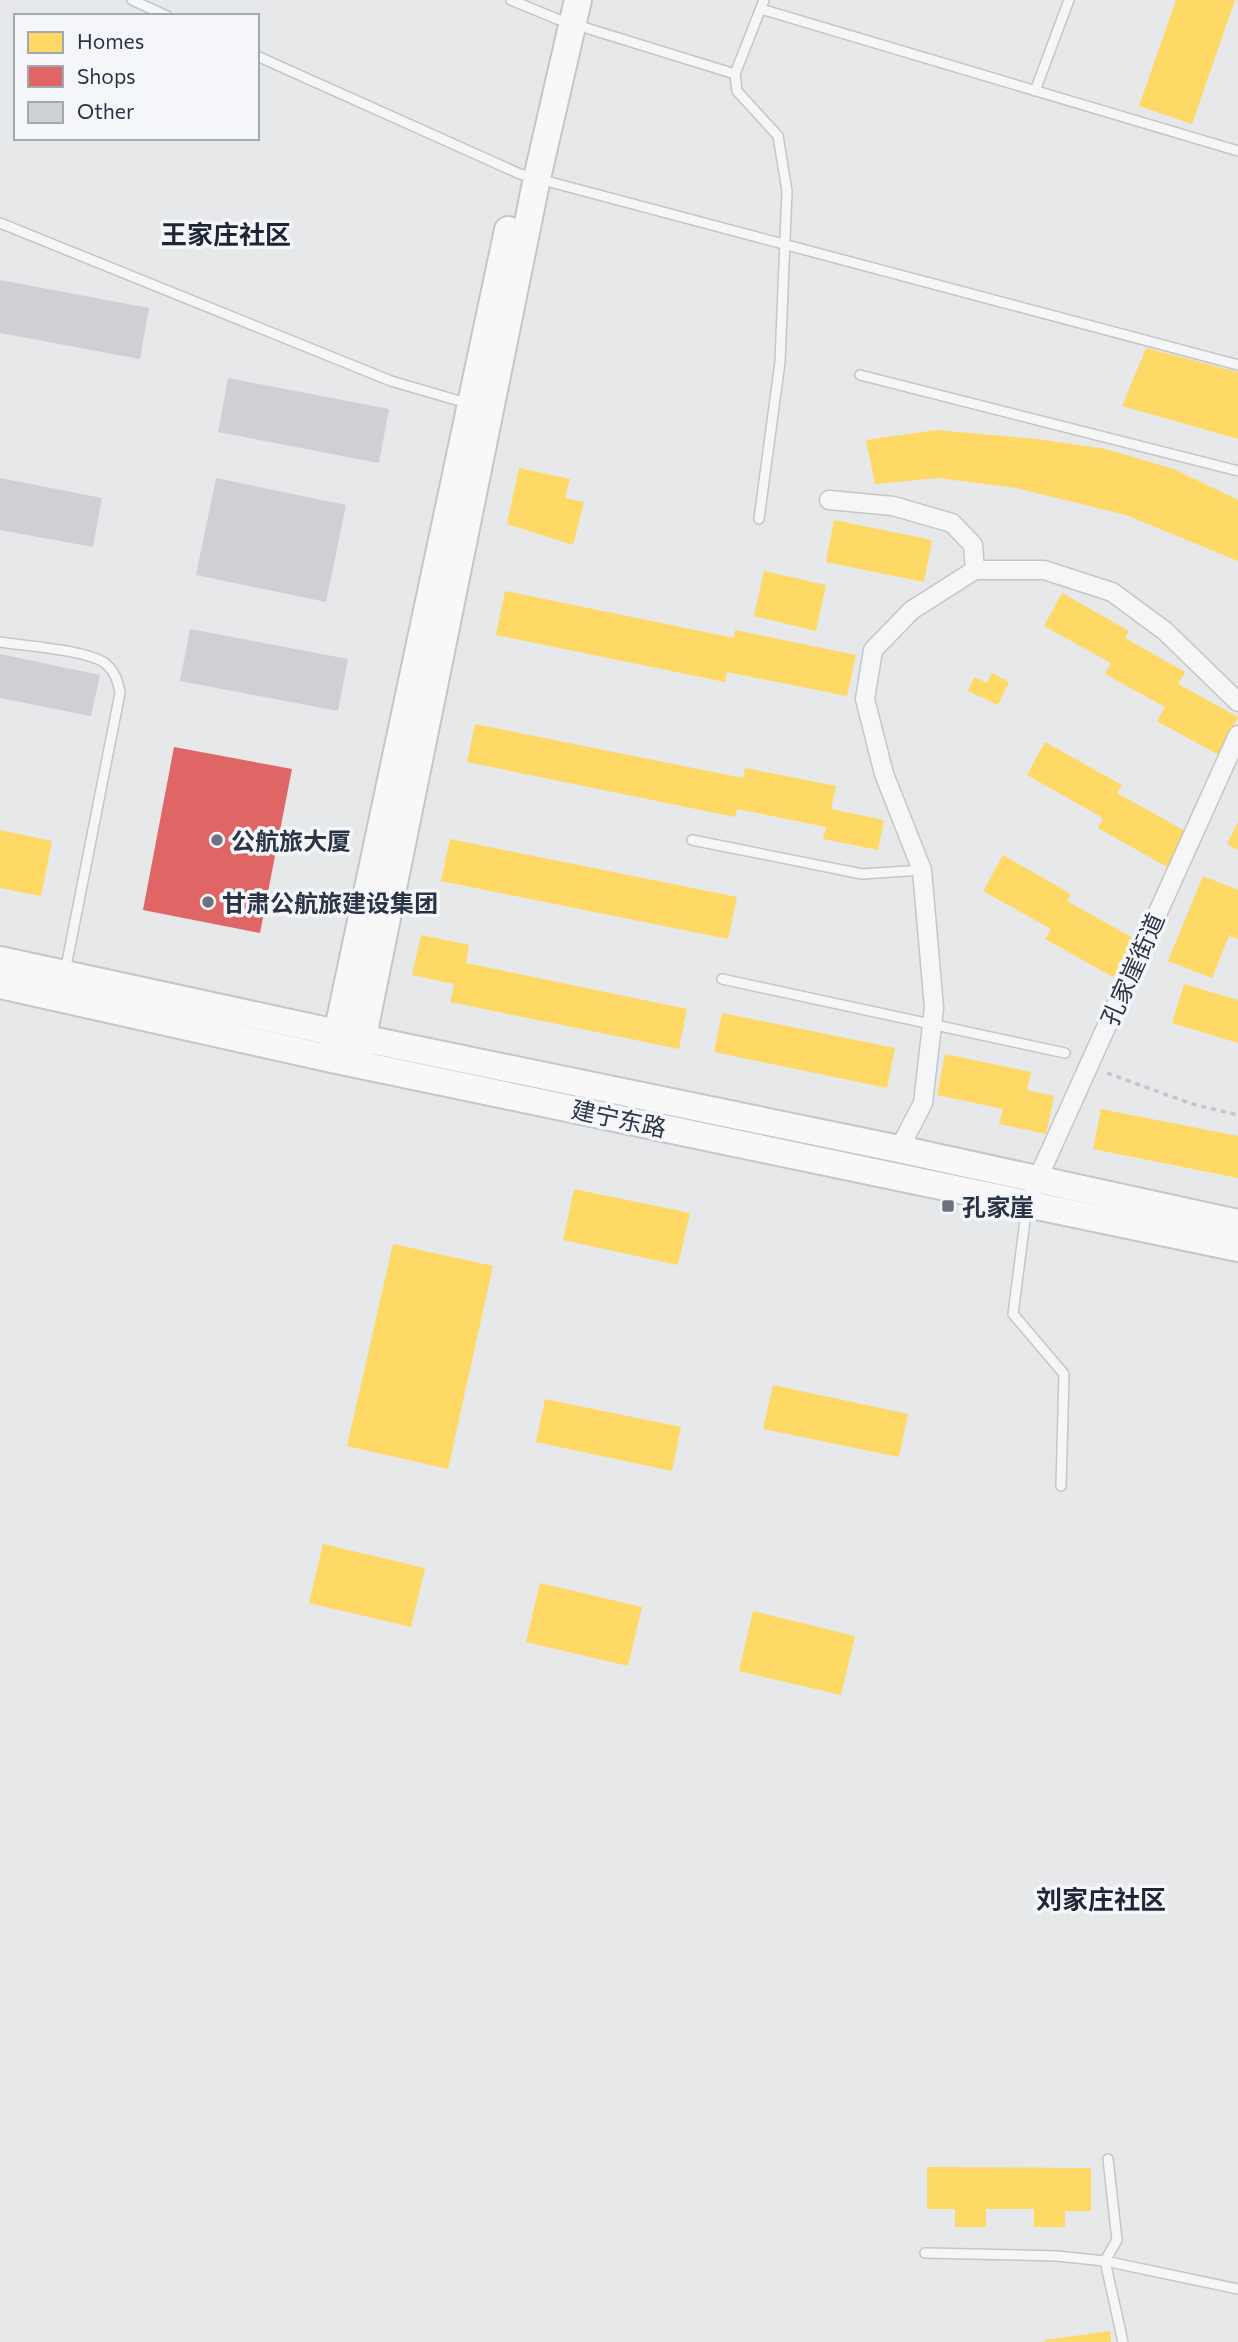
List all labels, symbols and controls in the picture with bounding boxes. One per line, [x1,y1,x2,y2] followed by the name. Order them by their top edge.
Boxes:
[14,14,259,140] legend
[77,28,144,53] text: Homes
[77,63,136,88] text: Shops
[77,98,134,123] text: Other
[161,218,291,249] district label: 王家庄社区
[231,826,351,855] place label: 公航旅大厦
[209,832,225,848] marker: 公航旅大厦
[222,888,438,917] place label: 甘肃公航旅建设集团
[200,894,216,910] marker: 甘肃公航旅建设集团
[1094,908,1170,1030] street label: 孔家崖街道
[569,1094,669,1142] street label: 建宁东路
[962,1192,1034,1221] place label: 孔家崖
[940,1198,956,1214] marker: 孔家崖
[1036,1883,1166,1914] district label: 刘家庄社区

